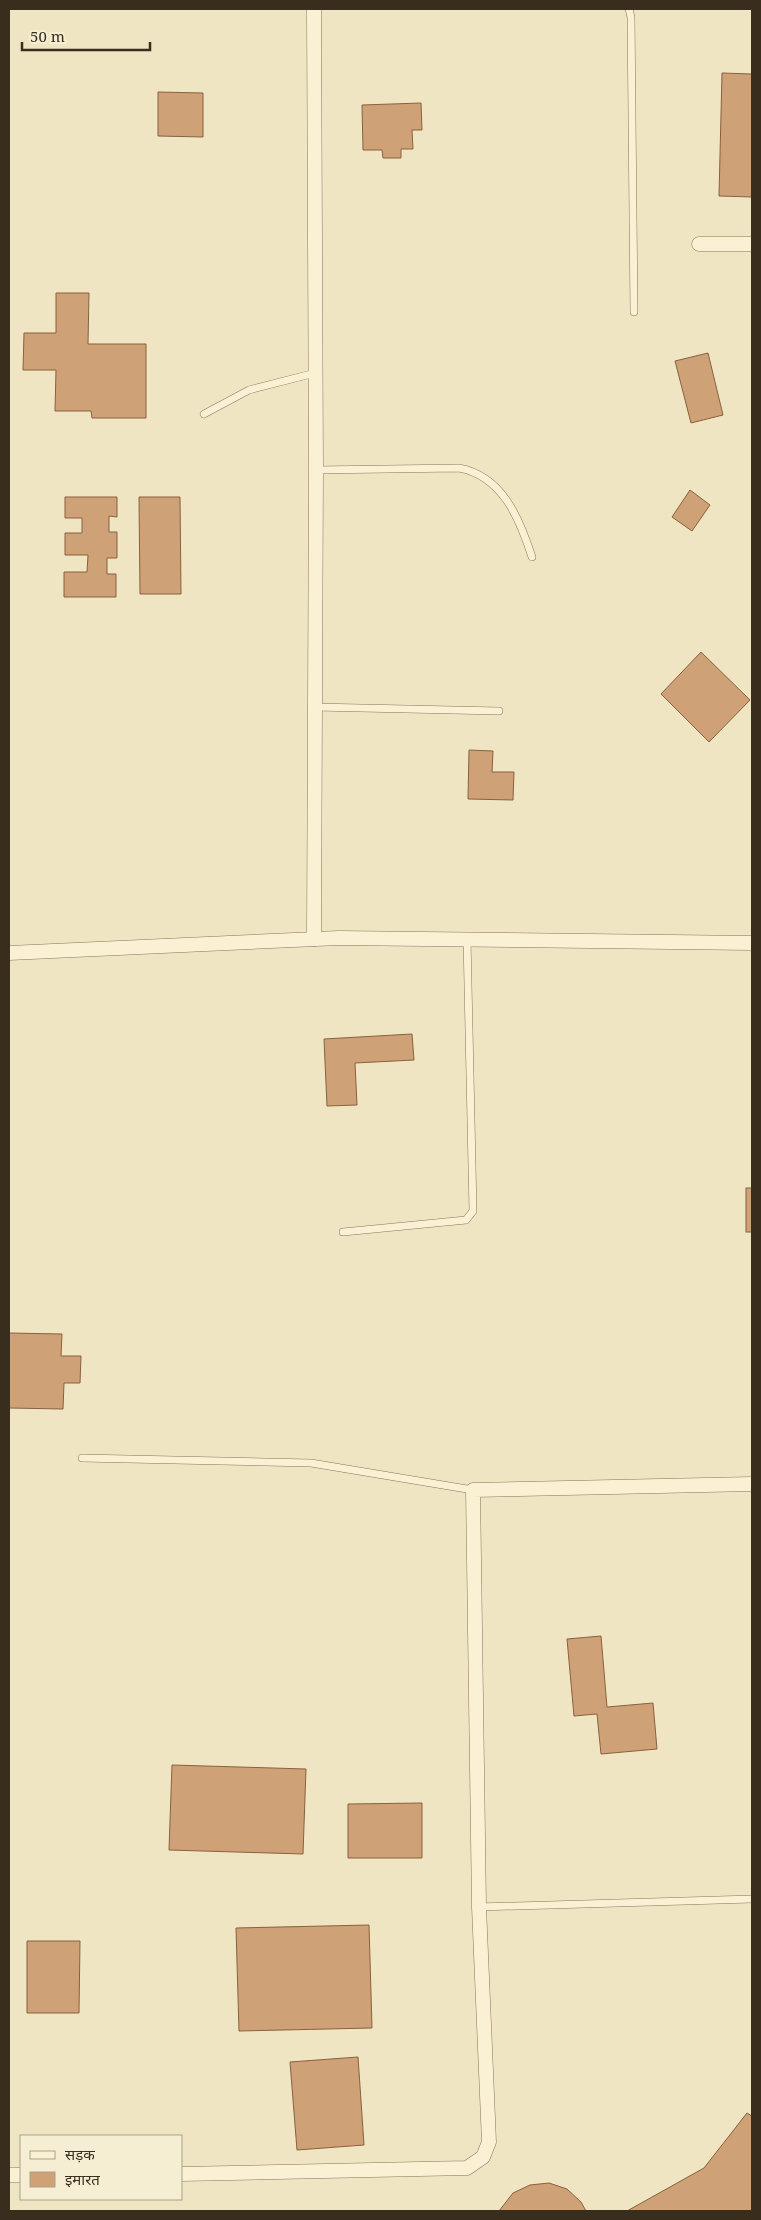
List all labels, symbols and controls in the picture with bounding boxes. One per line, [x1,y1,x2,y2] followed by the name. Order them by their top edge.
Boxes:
[22,20,150,52] scale bar
[30,26,65,46] text: 50 m
[20,2135,182,2200] legend
[65,2144,95,2164] text: सड़क
[65,2169,100,2189] text: इमारत

